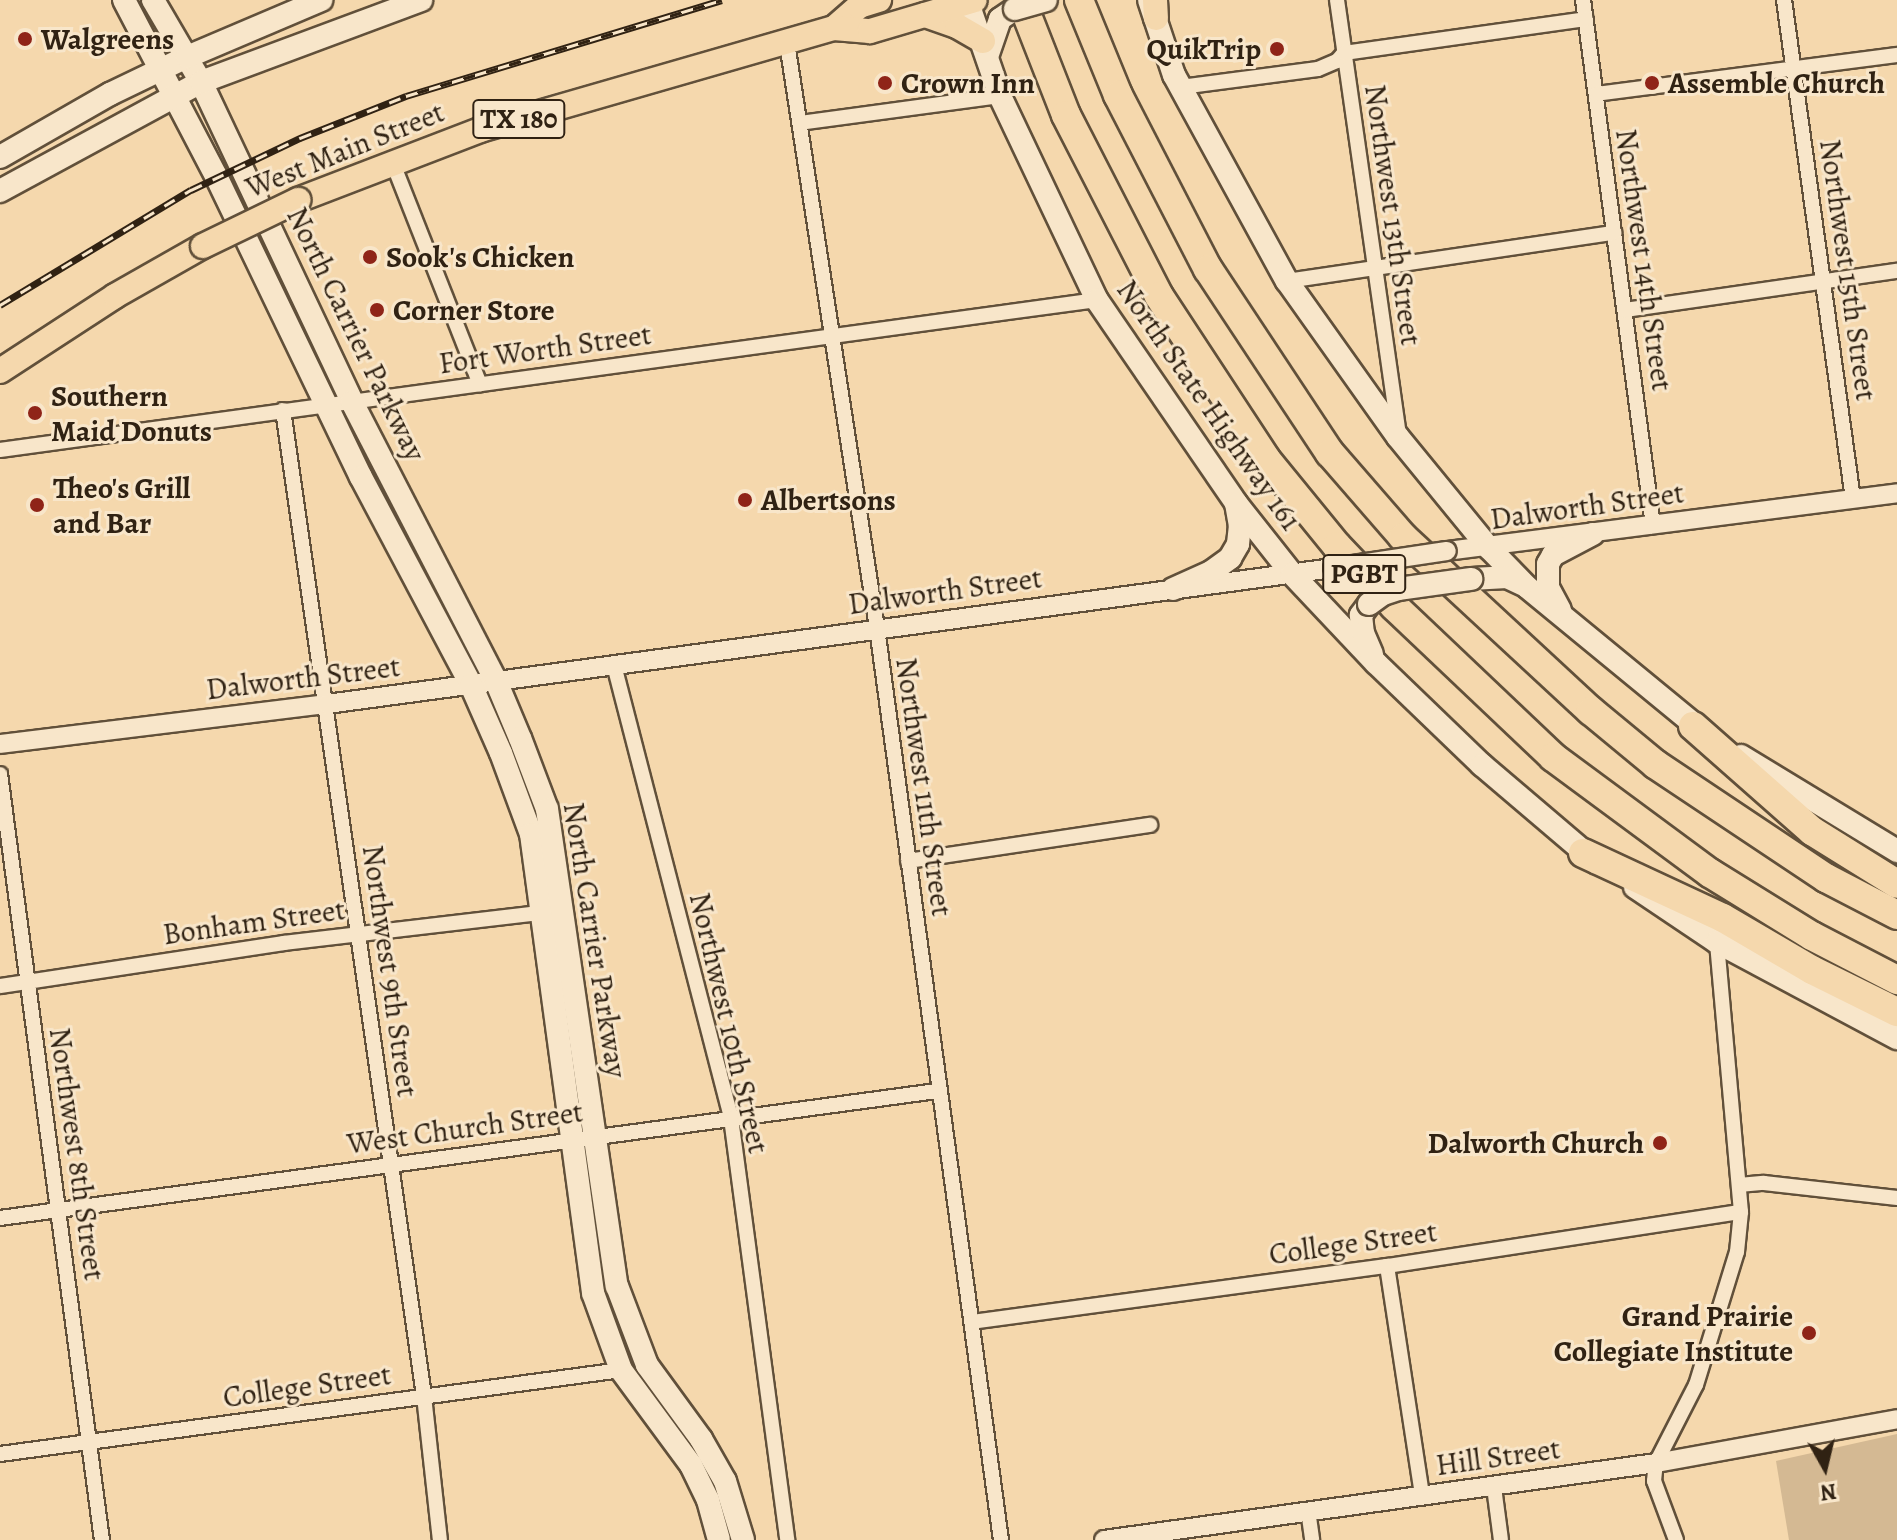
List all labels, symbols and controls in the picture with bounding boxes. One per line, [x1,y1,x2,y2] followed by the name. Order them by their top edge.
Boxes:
[41,21,174,57] place label: Walgreens
[16,30,34,48] marker: Walgreens
[1147,31,1261,67] place label: QuikTrip
[1268,40,1286,58] marker: QuikTrip
[901,65,1035,101] place label: Crown Inn
[1668,65,1885,101] place label: Assemble Church
[876,74,894,92] marker: Crown Inn
[1643,74,1661,92] marker: Assemble Church
[1357,82,1429,348] street label: Northwest 13th Street
[241,94,449,206] street label: West Main Street
[471,95,567,143] road number: TX 180
[1608,127,1680,393] street label: Northwest 14th Street
[1812,137,1884,403] street label: Northwest 15th Street
[279,201,433,467] street label: North Carrier Parkway
[386,239,574,275] place label: Sook's Chicken
[361,248,379,266] marker: Sook's Chicken
[1109,273,1309,537] street label: North State Highway 161
[393,292,555,328] place label: Corner Store
[368,301,386,319] marker: Corner Store
[437,316,653,382] street label: Fort Worth Street
[51,378,212,448] place label: Southern Maid Donuts
[26,404,44,422] marker: Southern Maid Donuts
[53,470,190,540] place label: Theo's Grill and Bar
[1488,475,1686,537] street label: Dalworth Street
[761,482,896,518] place label: Albertsons
[736,491,754,509] marker: Albertsons
[28,496,46,514] marker: Theo's Grill and Bar
[1322,550,1406,598] road number: PGBT
[846,560,1044,622] street label: Dalworth Street
[204,648,402,708] street label: Dalworth Street
[888,655,960,919] street label: Northwest 11th Street
[555,800,635,1080] street label: North Carrier Parkway
[354,843,426,1099] street label: Northwest 9th Street
[681,889,777,1157] street label: Northwest 10th Street
[161,891,347,953] street label: Bonham Street
[41,1025,113,1283] street label: Northwest 8th Street
[345,1094,585,1162] street label: West Church Street
[1428,1125,1644,1161] place label: Dalworth Church
[1651,1134,1669,1152] marker: Dalworth Church
[1267,1213,1439,1273] street label: College Street
[1554,1298,1793,1368] place label: Grand Prairie Collegiate Institute
[1800,1324,1818,1342] marker: Grand Prairie Collegiate Institute
[221,1356,393,1416] street label: College Street
[1785,1428,1865,1508] north arrow
[1434,1430,1562,1484] street label: Hill Street
[1818,1476,1838,1508] text: N

